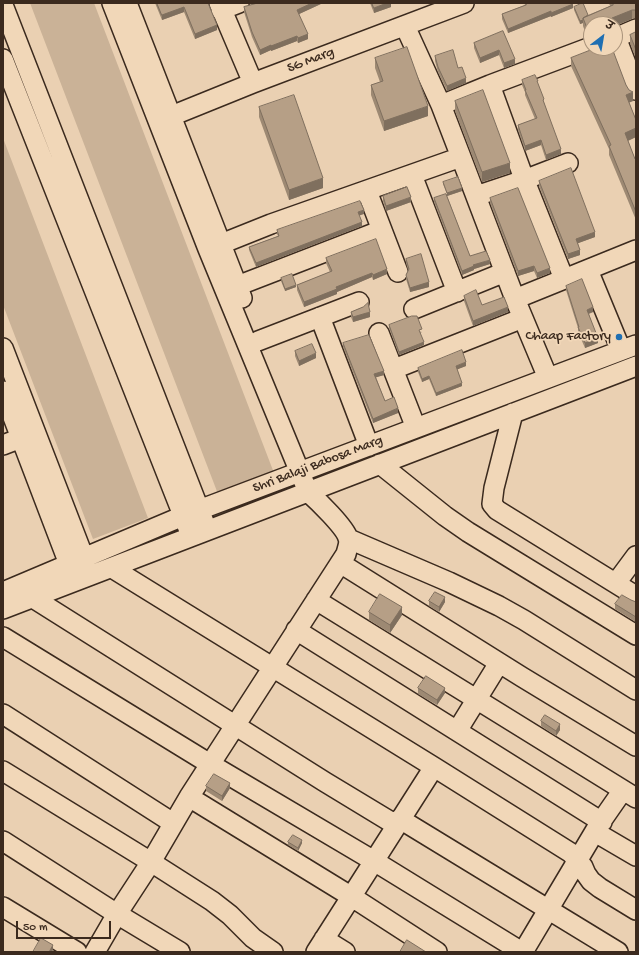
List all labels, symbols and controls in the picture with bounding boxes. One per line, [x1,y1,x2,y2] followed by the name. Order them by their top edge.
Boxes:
[583,16,623,56] north arrow
[602,20,615,34] text: उ
[285,44,337,78] street label: SG Marg
[526,329,611,345] place label: Chaap Factory
[614,332,624,342] marker: Chaap Factory
[251,432,385,498] street label: Shri Balaji Babosa Marg
[18,913,113,939] scale bar
[23,921,48,935] text: 50 m

